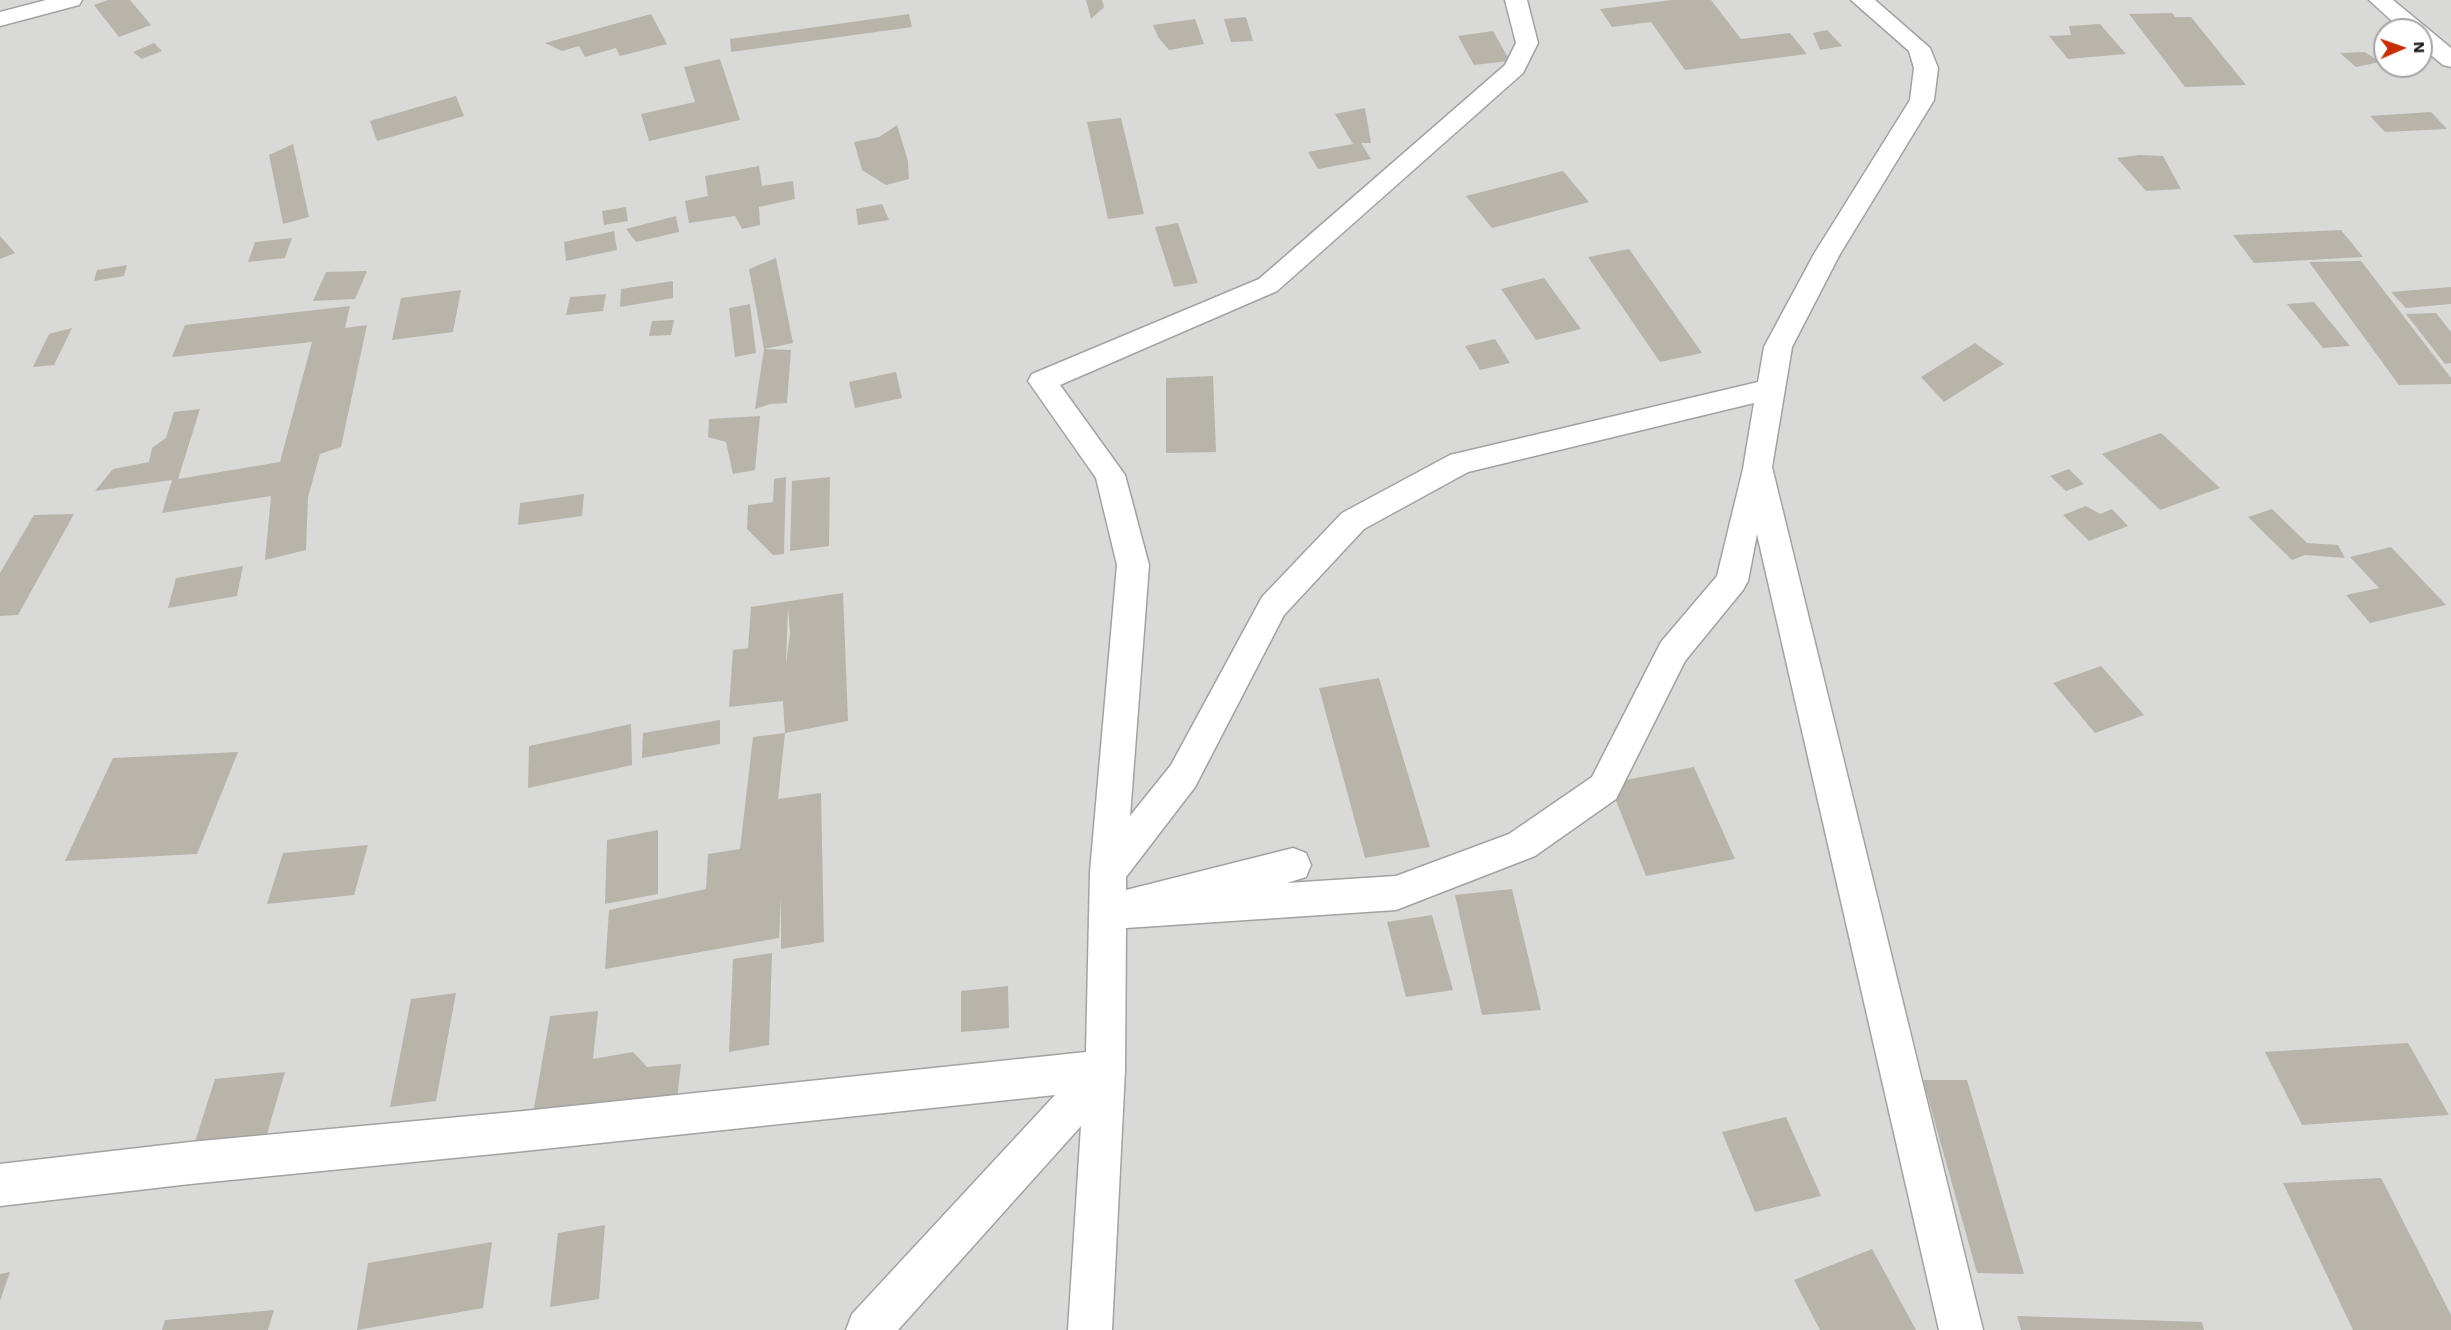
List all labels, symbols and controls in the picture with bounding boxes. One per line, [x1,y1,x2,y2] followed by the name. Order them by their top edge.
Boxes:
[2373,18,2433,78] north arrow
[2410,41,2429,54] text: N

